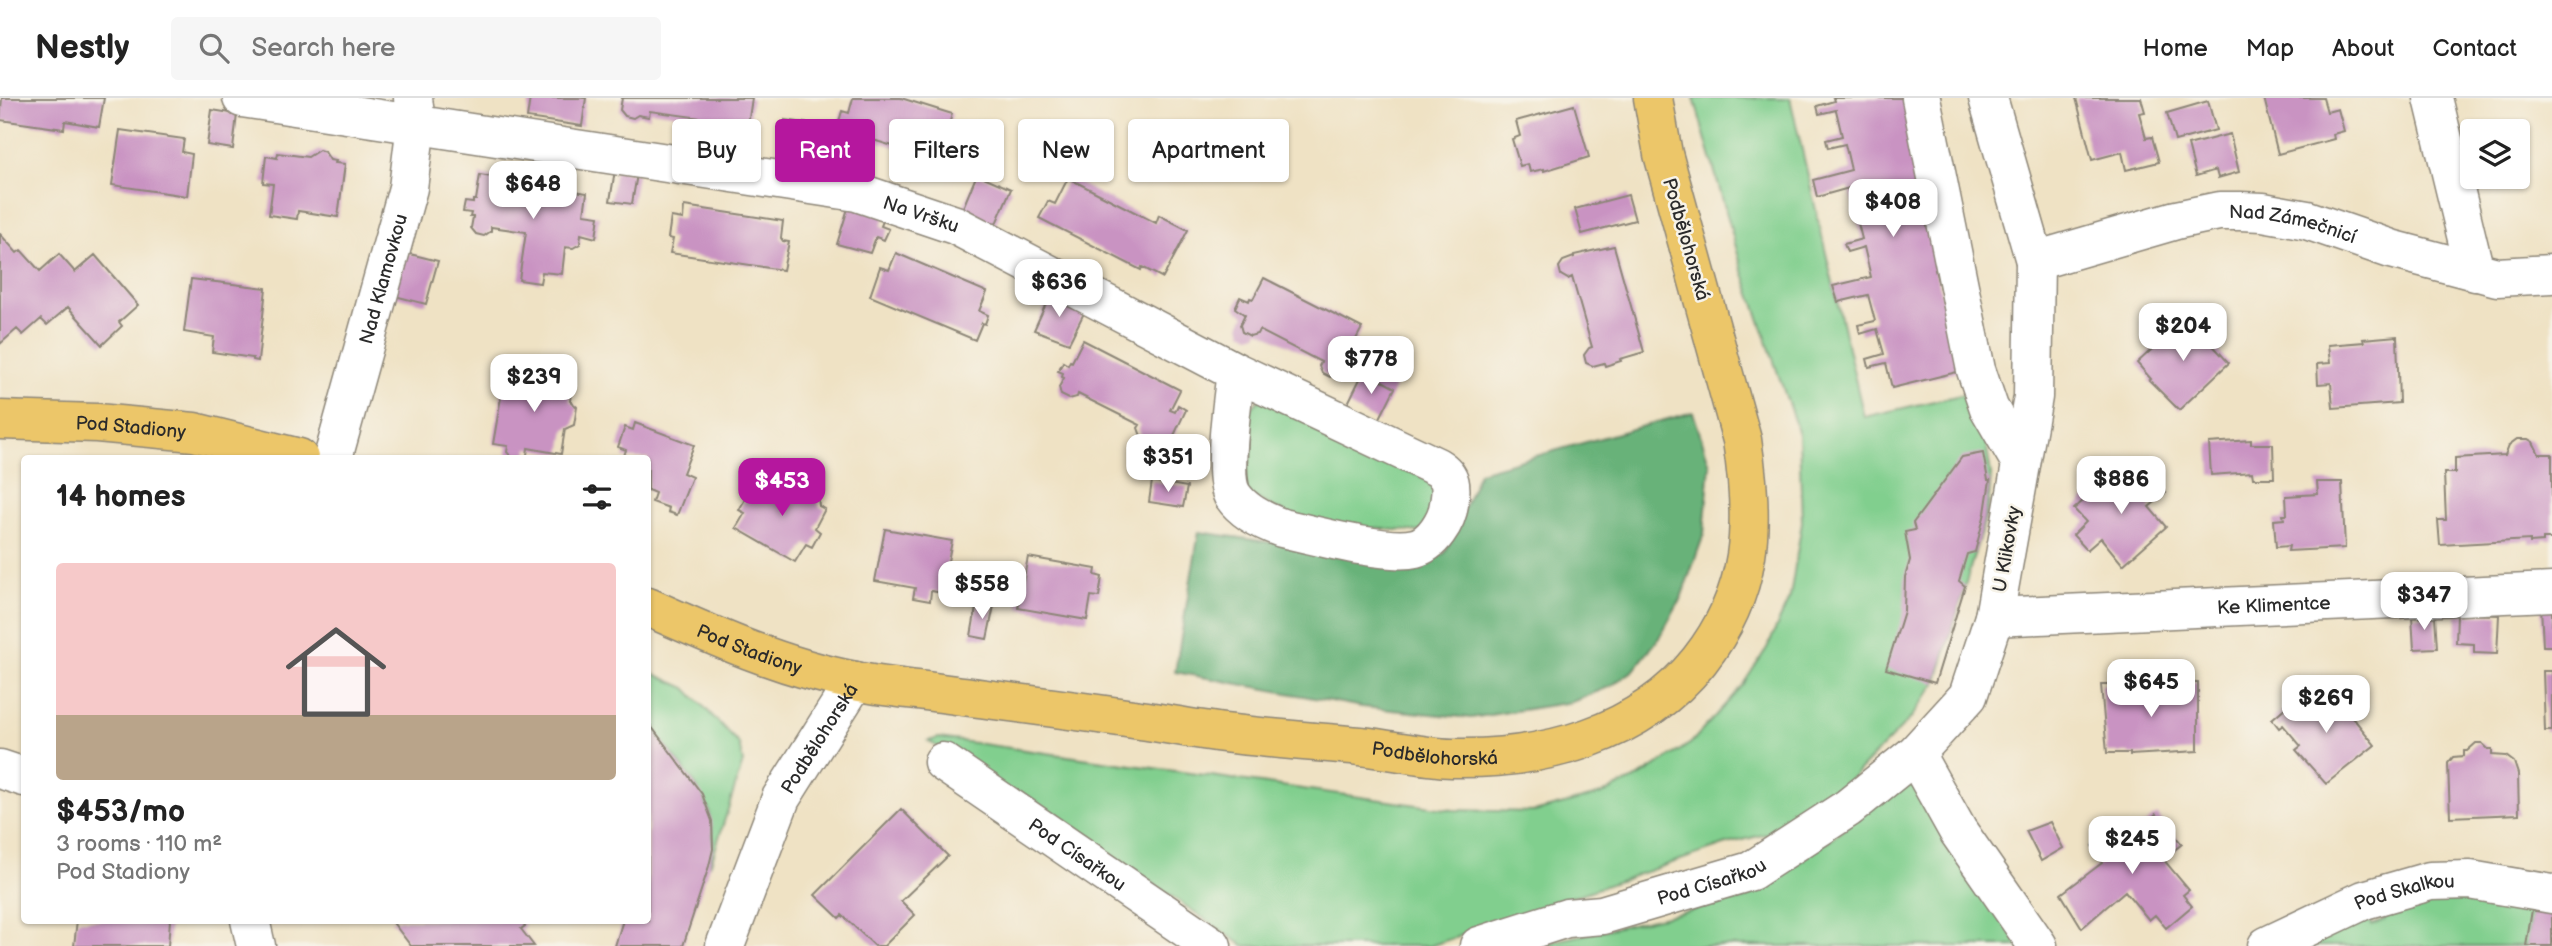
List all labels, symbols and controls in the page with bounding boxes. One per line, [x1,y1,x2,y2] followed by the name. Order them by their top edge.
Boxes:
[171,17,661,80] search box
[35,28,129,68] text: Nestly
[195,29,233,67] icon: search
[251,33,395,64] text: Search here
[2143,34,2208,63] text: Home
[2246,34,2294,63] text: Map
[2332,34,2394,63] text: About
[2432,34,2517,63] text: Contact
[672,119,761,182] chip: Buy
[775,119,875,182] chip: Rent
[889,119,1004,182] chip: Filters
[1018,119,1114,182] chip: New
[1128,119,1289,182] chip: Apartment
[2460,119,2530,189] map controls
[2460,119,2530,189] button: layers
[492,162,574,221] pin: $648
[505,170,561,198] text: $648
[1657,176,1714,303] street label: Podbělohorská
[1852,180,1934,239] pin: $408
[1865,188,1921,216] text: $408
[880,192,962,239] street label: Na Vršku
[2229,201,2360,249] street label: Nad Zámečnicí
[355,212,413,347] street label: Nad Klamovkou
[1018,260,1100,319] pin: $636
[1031,268,1087,296] text: $636
[2142,303,2224,363] pin: $204
[2155,312,2211,340] text: $204
[1330,336,1412,396] pin: $778
[1344,345,1398,373] text: $778
[493,354,575,414] pin: $239
[506,363,562,391] text: $239
[75,412,187,444] street label: Pod Stadiony
[1127,434,1209,494] pin: $351
[1142,443,1194,471] text: $351
[2080,456,2162,516] pin: $886
[741,458,823,518] pin: $453
[2093,465,2149,493] text: $886
[754,467,810,495] text: $453
[578,478,616,516] icon: filters
[56,479,185,515] text: 14 homes
[1989,504,2026,594] street label: U Klikovky
[941,561,1023,621] pin: $558
[954,570,1010,598] text: $558
[2383,573,2465,632] pin: $347
[2397,581,2451,609] text: $347
[2216,592,2331,620] street label: Ke Klimentce
[273,609,399,735] icon: home
[693,620,805,680] street label: Pod Stadiony
[2110,660,2192,719] pin: $645
[2123,668,2179,696] text: $645
[2285,676,2367,735] pin: $269
[777,679,864,799] street label: Podbělohorská
[2298,684,2354,712] text: $269
[1370,738,1499,771] street label: Podbělohorská
[56,794,185,830] text: $453/mo
[1024,814,1130,897] street label: Pod Císařkou
[2091,816,2173,876] pin: $245
[2105,825,2159,853] text: $245
[56,830,222,858] text: 3 rooms · 110 m²
[1655,854,1771,911] street label: Pod Císařkou
[56,858,190,886] text: Pod Stadiony
[2351,870,2455,916] street label: Pod Skalkou

